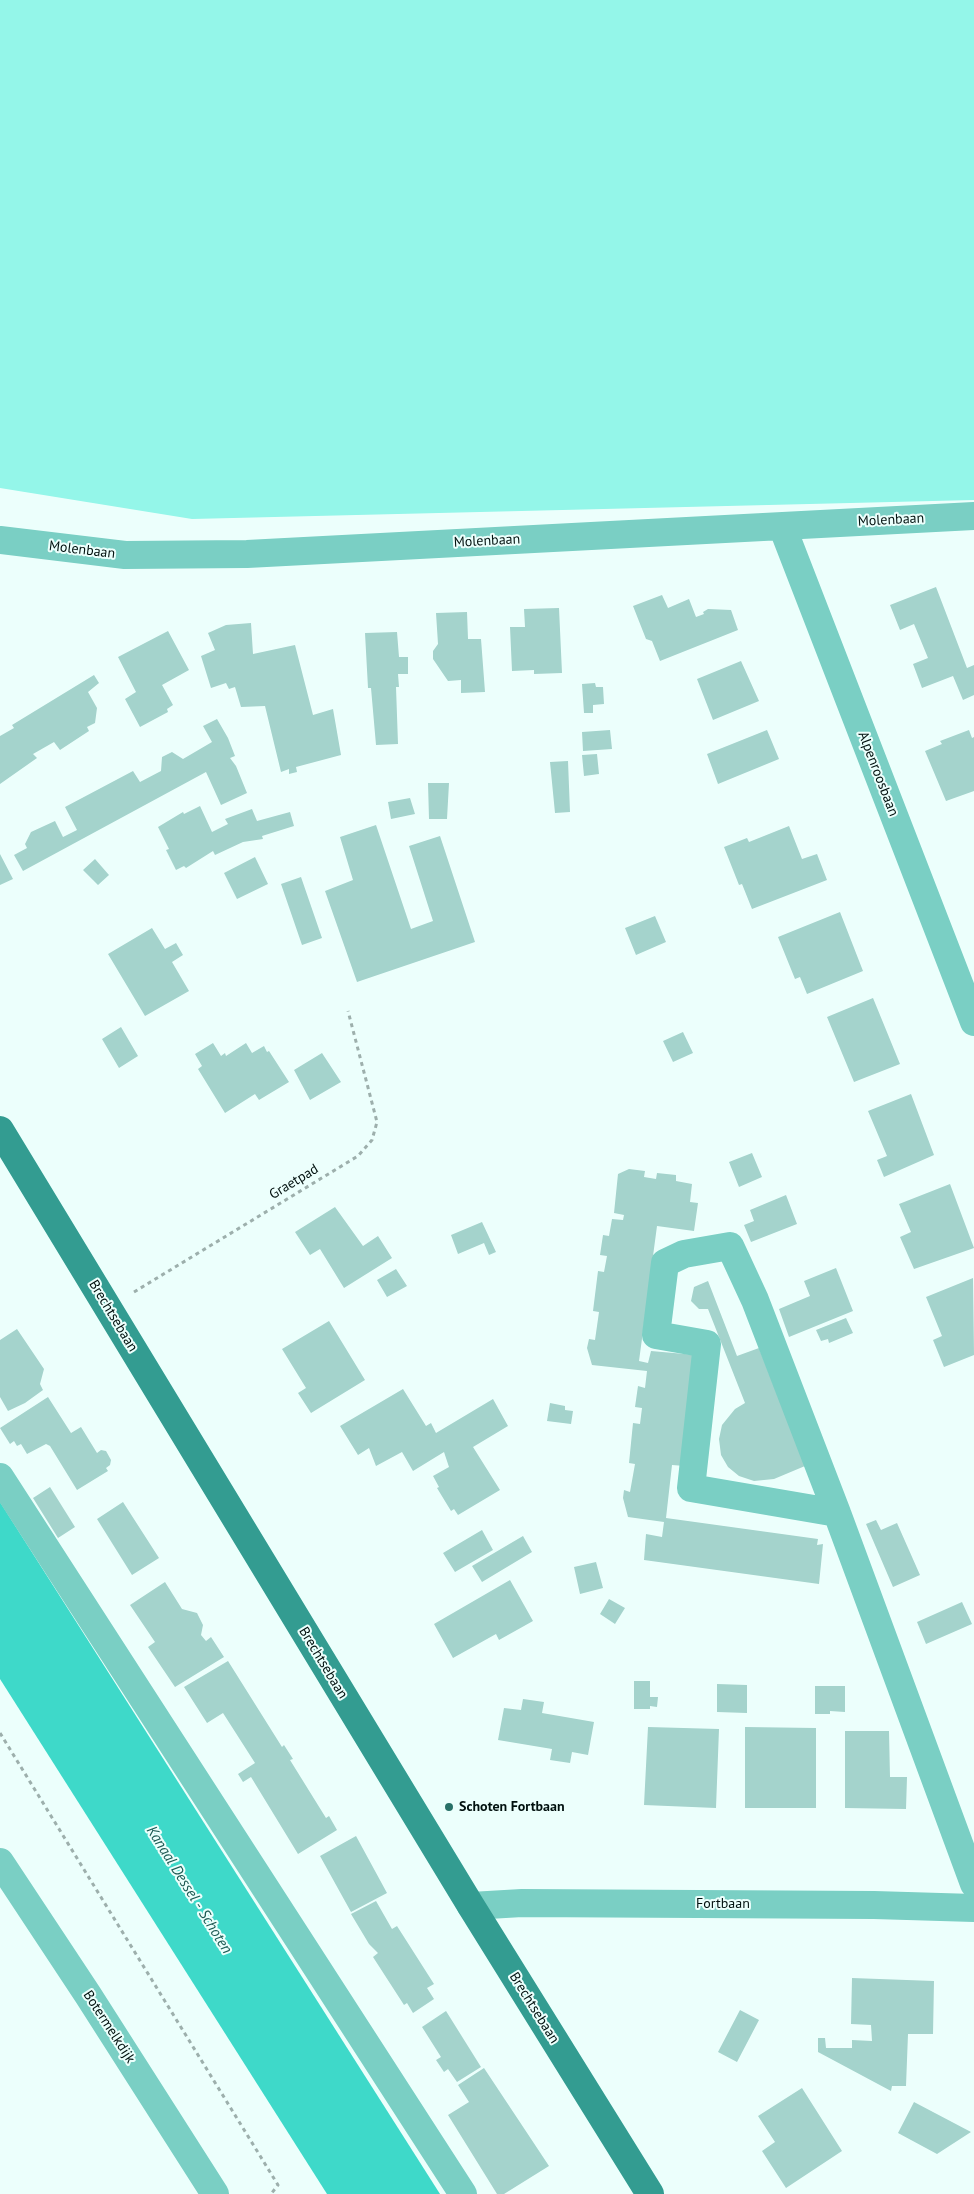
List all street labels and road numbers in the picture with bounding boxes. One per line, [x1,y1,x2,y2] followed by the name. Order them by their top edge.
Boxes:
[857,510,925,530] street label: Molenbaan
[453,531,521,551] street label: Molenbaan
[48,538,116,562] street label: Molenbaan
[854,729,902,819] street label: Alpenroosbaan
[266,1161,322,1203] street label: Graetpad
[85,1277,141,1355] street label: Brechtsebaan
[295,1624,351,1702] street label: Brechtsebaan
[696,1896,750,1912] street label: Fortbaan
[505,1969,563,2047] street label: Brechtsebaan
[79,1988,139,2066] street label: Botermelkdijk

